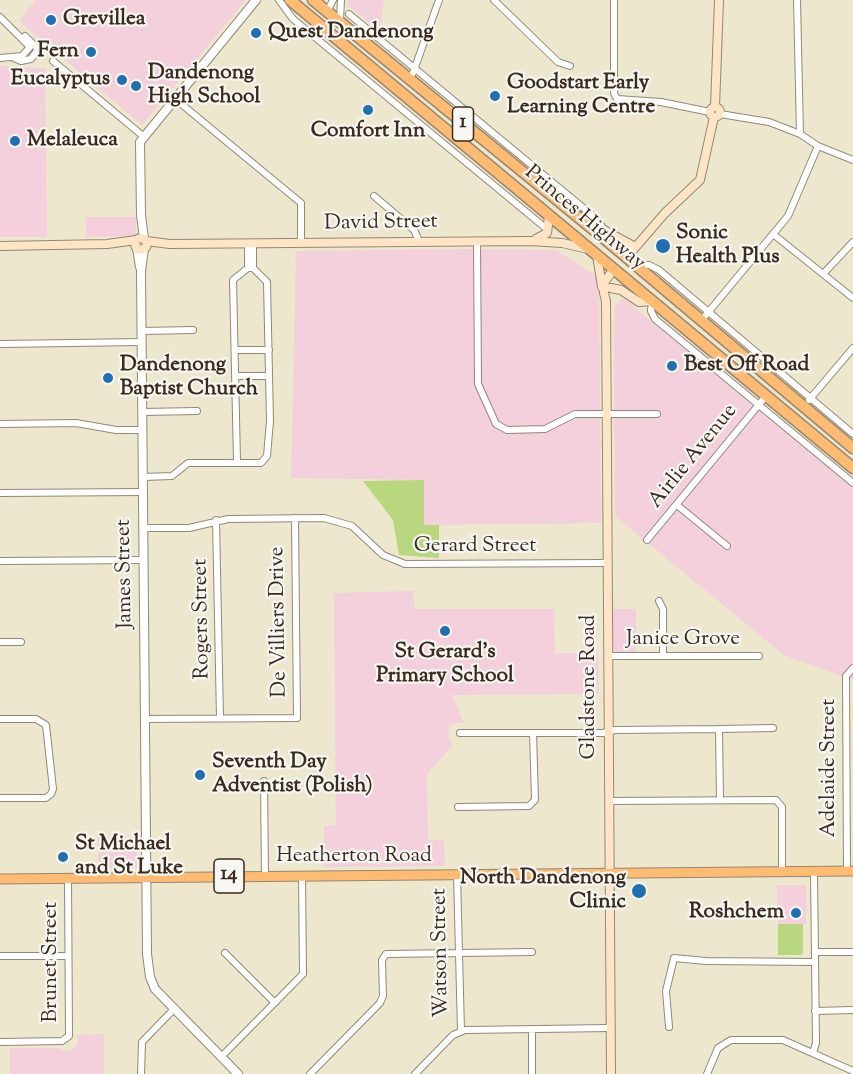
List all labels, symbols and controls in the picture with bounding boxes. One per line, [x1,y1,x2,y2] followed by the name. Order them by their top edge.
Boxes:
[63,7,145,33] place label: Grevillea
[44,13,58,27] marker: Grevillea
[268,20,434,46] place label: Quest Dandenong
[249,26,263,40] marker: Quest Dandenong
[38,39,79,65] place label: Fern
[84,45,98,59] marker: Fern
[148,61,260,111] place label: Dandenong High School
[11,67,110,93] place label: Eucalyptus
[507,71,655,121] place label: Goodstart Early Learning Centre
[115,73,129,87] marker: Eucalyptus
[129,79,143,93] marker: Dandenong High School
[488,89,502,103] marker: Goodstart Early Learning Centre
[361,103,375,117] marker: Comfort Inn
[452,107,474,141] road number: 1
[311,119,425,145] place label: Comfort Inn
[27,128,118,154] place label: Melaleuca
[8,134,22,148] marker: Melaleuca
[518,161,650,277] street label: Princes Highway
[324,210,438,238] street label: David Street
[676,221,780,271] place label: Sonic Health Plus
[654,237,672,255] marker: Sonic Health Plus
[120,353,258,403] place label: Dandenong Baptist Church
[684,353,809,379] place label: Best Off Road
[665,359,679,373] marker: Best Off Road
[101,371,115,385] marker: Dandenong Baptist Church
[644,400,744,514] street label: Airlie Avenue
[112,519,140,629] street label: James Street
[414,534,536,560] street label: Gerard Street
[266,546,294,698] street label: De Villiers Drive
[189,558,217,680] street label: Rogers Street
[577,615,603,759] street label: Gladstone Road
[438,624,452,638] marker: St Gerard's Primary School
[626,627,740,653] street label: Janice Grove
[376,640,514,690] place label: St Gerard's Primary School
[817,699,843,837] street label: Adelaide Street
[212,750,372,800] place label: Seventh Day Adventist (Polish)
[193,768,207,782] marker: Seventh Day Adventist (Polish)
[75,832,183,882] place label: St Michael and St Luke
[276,844,432,870] street label: Heatherton Road
[56,850,70,864] marker: St Michael and St Luke
[214,859,244,893] road number: 14
[460,866,626,916] place label: North Dandenong Clinic
[630,882,648,900] marker: North Dandenong Clinic
[428,888,456,1018] street label: Watson Street
[689,900,784,926] place label: Roshchem
[39,902,65,1022] street label: Brunet Street
[789,906,803,920] marker: Roshchem

